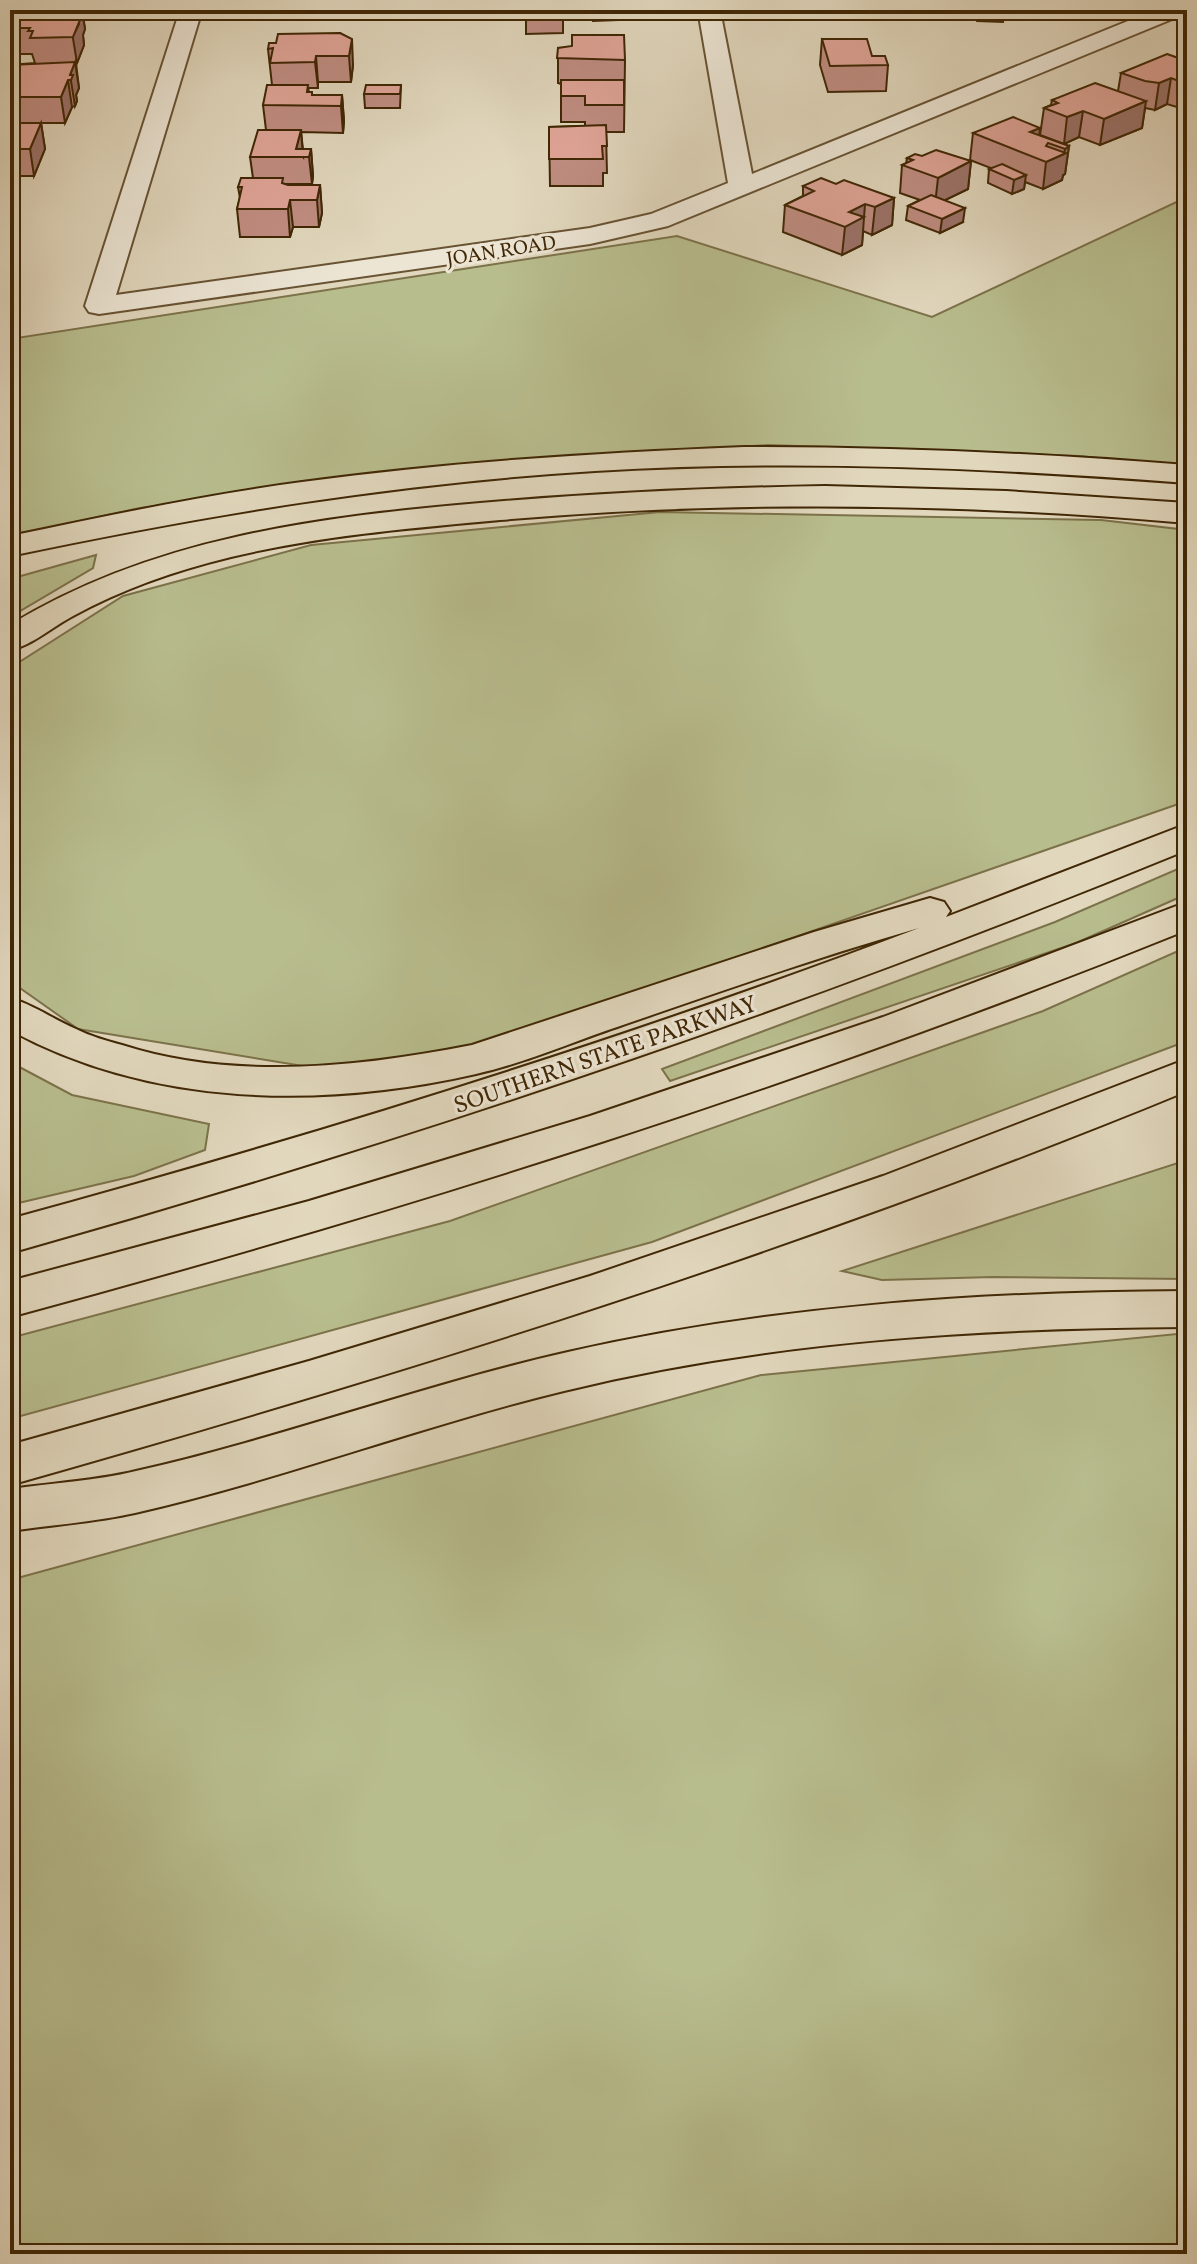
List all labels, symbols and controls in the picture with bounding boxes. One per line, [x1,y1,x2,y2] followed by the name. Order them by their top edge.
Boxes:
[445,230,558,274] street label: JOAN ROAD
[450,988,762,1124] street label: SOUTHERN STATE PARKWAY

